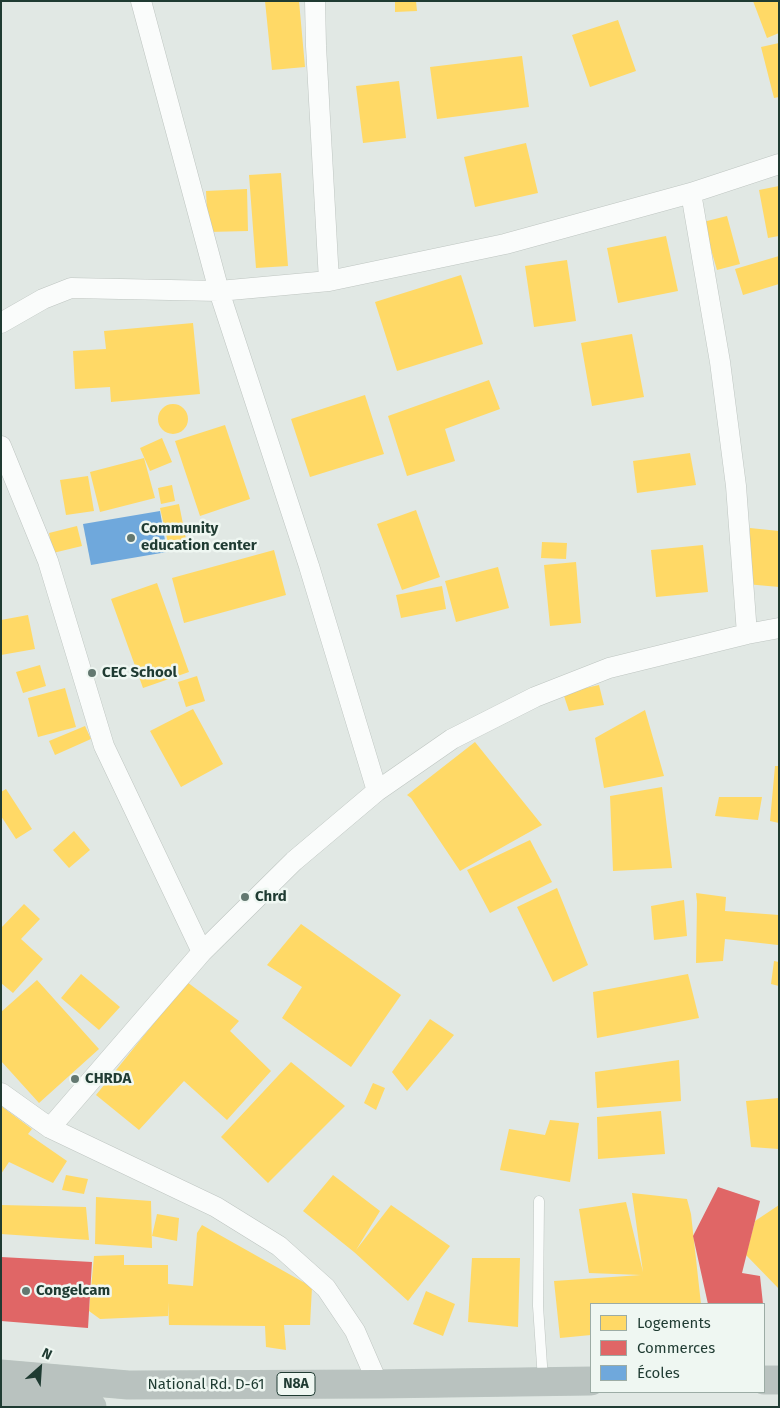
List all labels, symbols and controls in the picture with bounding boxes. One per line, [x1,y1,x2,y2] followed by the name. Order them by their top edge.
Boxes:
[141,520,257,555] place label: Community education center
[125,532,137,544] marker: Community education center
[102,664,177,682] place label: CEC School
[86,667,98,679] marker: CEC School
[255,888,287,906] place label: Chrd
[239,891,251,903] marker: Chrd
[85,1070,131,1088] place label: CHRDA
[69,1073,81,1085] marker: CHRDA
[36,1282,110,1300] place label: Congelcam
[20,1285,32,1297] marker: Congelcam
[590,1303,765,1393] legend
[637,1314,711,1332] text: Logements
[637,1339,715,1357] text: Commerces
[15,1343,65,1393] north arrow
[39,1344,55,1364] text: N
[637,1364,680,1382] text: Écoles
[277,1372,315,1396] road number: N8A
[148,1376,264,1394] street label: National Rd. D-61

